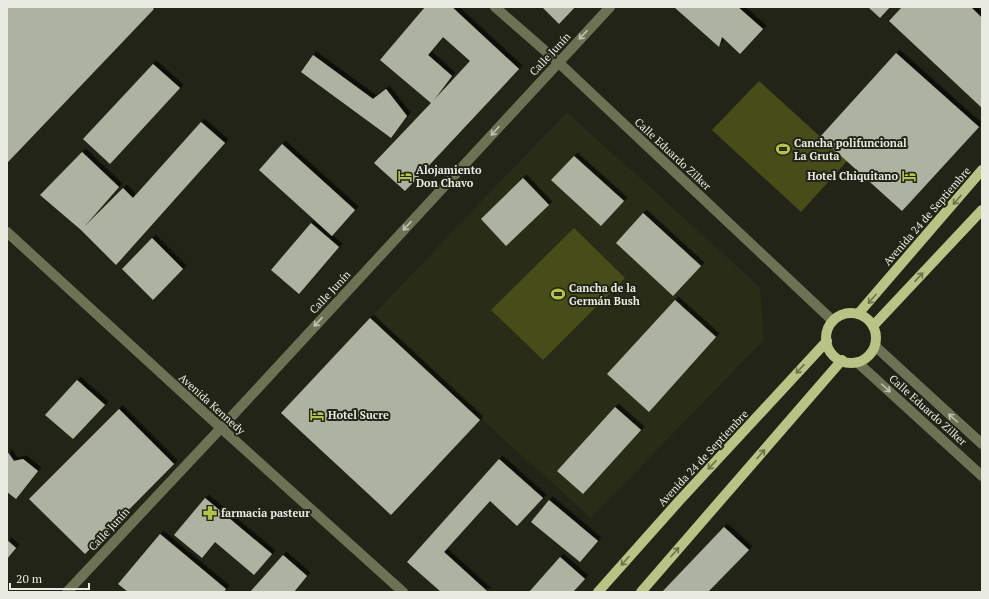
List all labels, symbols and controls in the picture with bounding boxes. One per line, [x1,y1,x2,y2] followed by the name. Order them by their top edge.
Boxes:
[526,29,574,78] street label: Calle Junín
[579,30,588,40] one-way arrow
[632,115,715,194] street label: Calle Eduardo Zilker
[490,126,499,136] one-way arrow
[794,136,907,163] place label: Cancha polifuncional La Gruta
[775,141,791,157] sports icon: Cancha polifuncional La Gruta
[416,163,482,190] place label: Alojamiento Don Chavo
[880,163,974,268] street label: Avenida 24 de Septiembre
[397,168,413,184] hotel icon: Alojamiento Don Chavo
[901,168,917,184] hotel icon: Hotel Chiquitano
[807,169,898,183] place label: Hotel Chiquitano
[952,195,961,205] one-way arrow
[402,221,411,231] one-way arrow
[306,267,354,316] street label: Calle Junín
[914,272,924,282] one-way arrow
[569,281,640,308] place label: Cancha de la Germán Bush
[550,286,566,302] sports icon: Cancha de la Germán Bush
[867,293,876,304] one-way arrow
[314,317,323,327] one-way arrow
[796,364,805,374] one-way arrow
[176,371,248,438] street label: Avenida Kennedy
[886,371,970,449] street label: Calle Eduardo Zilker
[881,384,891,393] one-way arrow
[309,407,325,423] hotel icon: Hotel Sucre
[655,407,751,509] street label: Avenida 24 de Septiembre
[328,408,389,422] place label: Hotel Sucre
[948,413,958,422] one-way arrow
[756,448,765,459] one-way arrow
[707,460,717,470] one-way arrow
[85,504,133,553] street label: Calle Junín
[202,505,218,521] pharmacy icon: farmacia pasteur
[221,506,310,520] place label: farmacia pasteur
[671,547,680,557] one-way arrow
[621,556,630,566] one-way arrow
[10,565,89,591] scale bar
[16,571,43,586] text: 20 m

